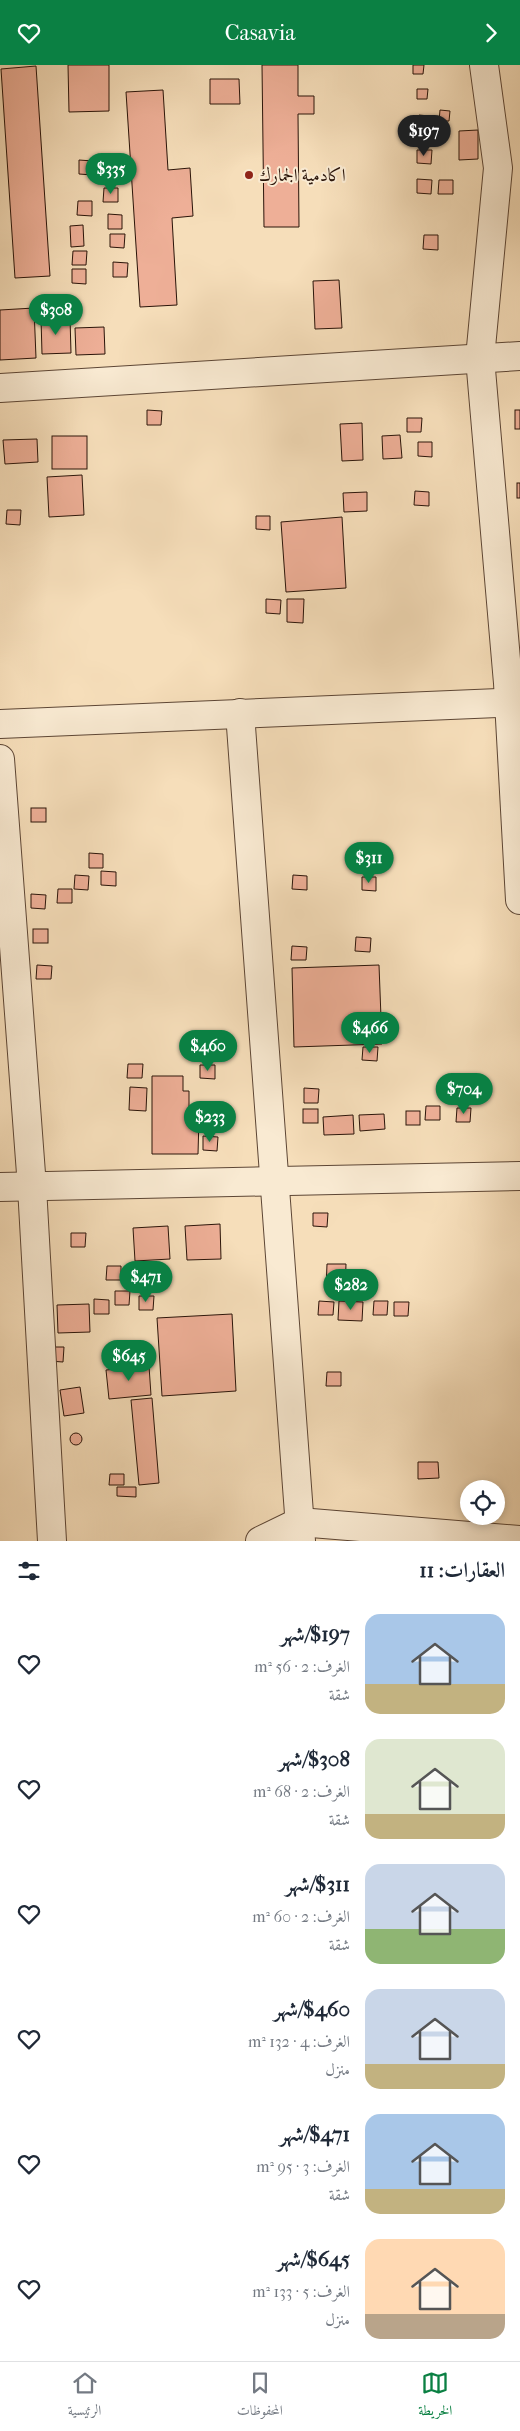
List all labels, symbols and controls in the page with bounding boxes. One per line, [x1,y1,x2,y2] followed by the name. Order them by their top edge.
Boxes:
[15,19,43,47] icon: heart
[477,19,505,47] icon: forward
[225,20,295,46] text: Casavia
[394,114,454,157] pin: $197
[409,121,439,140] text: $197
[81,153,141,195] pin: $335
[97,159,125,178] text: $335
[259,165,346,186] place label: اكادمية الجمارك
[243,169,255,181] marker: اكادمية الجمارك
[26,293,86,336] pin: $308
[40,300,72,319] text: $308
[339,841,399,884] pin: $311
[356,848,382,867] text: $311
[340,1011,400,1054] pin: $466
[352,1018,388,1037] text: $466
[178,1029,238,1072] pin: $460
[190,1036,226,1055] text: $460
[434,1073,494,1115] pin: $704
[447,1079,481,1098] text: $704
[180,1101,240,1143] pin: $233
[195,1107,225,1126] text: $233
[116,1261,176,1303] pin: $471
[130,1267,162,1286] text: $471
[321,1269,381,1311] pin: $282
[334,1275,368,1294] text: $282
[99,1339,159,1382] pin: $645
[112,1346,146,1365] text: $645
[460,1480,505,1525] map controls
[460,1480,505,1525] button: locate
[15,1557,43,1585] icon: filters
[419,1558,505,1582] text: العقارات: 11
[281,1622,350,1646] text: $197/شهر
[405,1634,465,1694] icon: home
[15,1650,43,1678] icon: heart
[254,1657,350,1676] text: الغرف: 2 · 56 m²
[329,1685,350,1704] text: شقة
[278,1747,350,1771] text: $308/شهر
[405,1759,465,1819] icon: home
[15,1775,43,1803] icon: heart
[253,1782,350,1801] text: الغرف: 2 · 68 m²
[329,1810,350,1829] text: شقة
[286,1872,350,1896] text: $311/شهر
[405,1884,465,1944] icon: home
[15,1900,43,1928] icon: heart
[252,1907,350,1926] text: الغرف: 2 · 60 m²
[329,1935,350,1954] text: شقة
[274,1997,350,2021] text: $460/شهر
[405,2009,465,2069] icon: home
[15,2025,43,2053] icon: heart
[248,2032,350,2051] text: الغرف: 4 · 132 m²
[325,2060,350,2079] text: منزل
[280,2122,350,2146] text: $471/شهر
[405,2134,465,2194] icon: home
[15,2150,43,2178] icon: heart
[256,2157,350,2176] text: الغرف: 3 · 95 m²
[329,2185,350,2204] text: شقة
[277,2247,350,2271] text: $645/شهر
[405,2259,465,2319] icon: home
[15,2275,43,2303] icon: heart
[252,2282,350,2301] text: الغرف: 5 · 133 m²
[325,2310,350,2329] text: منزل
[68,2369,101,2424] tab: الرئيسية
[237,2369,283,2424] tab: المحفوظات
[418,2369,452,2424] tab: الخريطة

